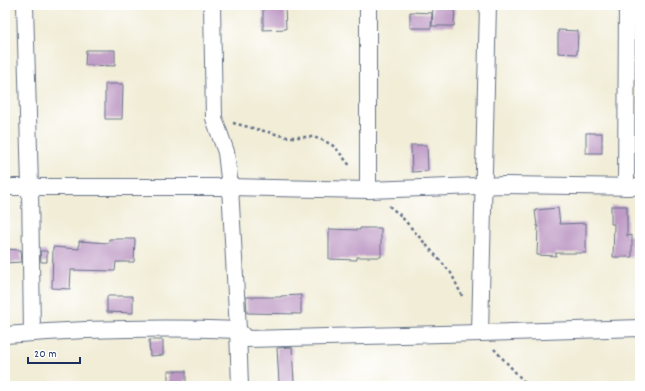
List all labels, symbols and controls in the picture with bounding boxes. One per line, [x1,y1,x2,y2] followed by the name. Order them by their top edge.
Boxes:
[28,339,80,365] scale bar
[34,346,57,363] text: 20 m

